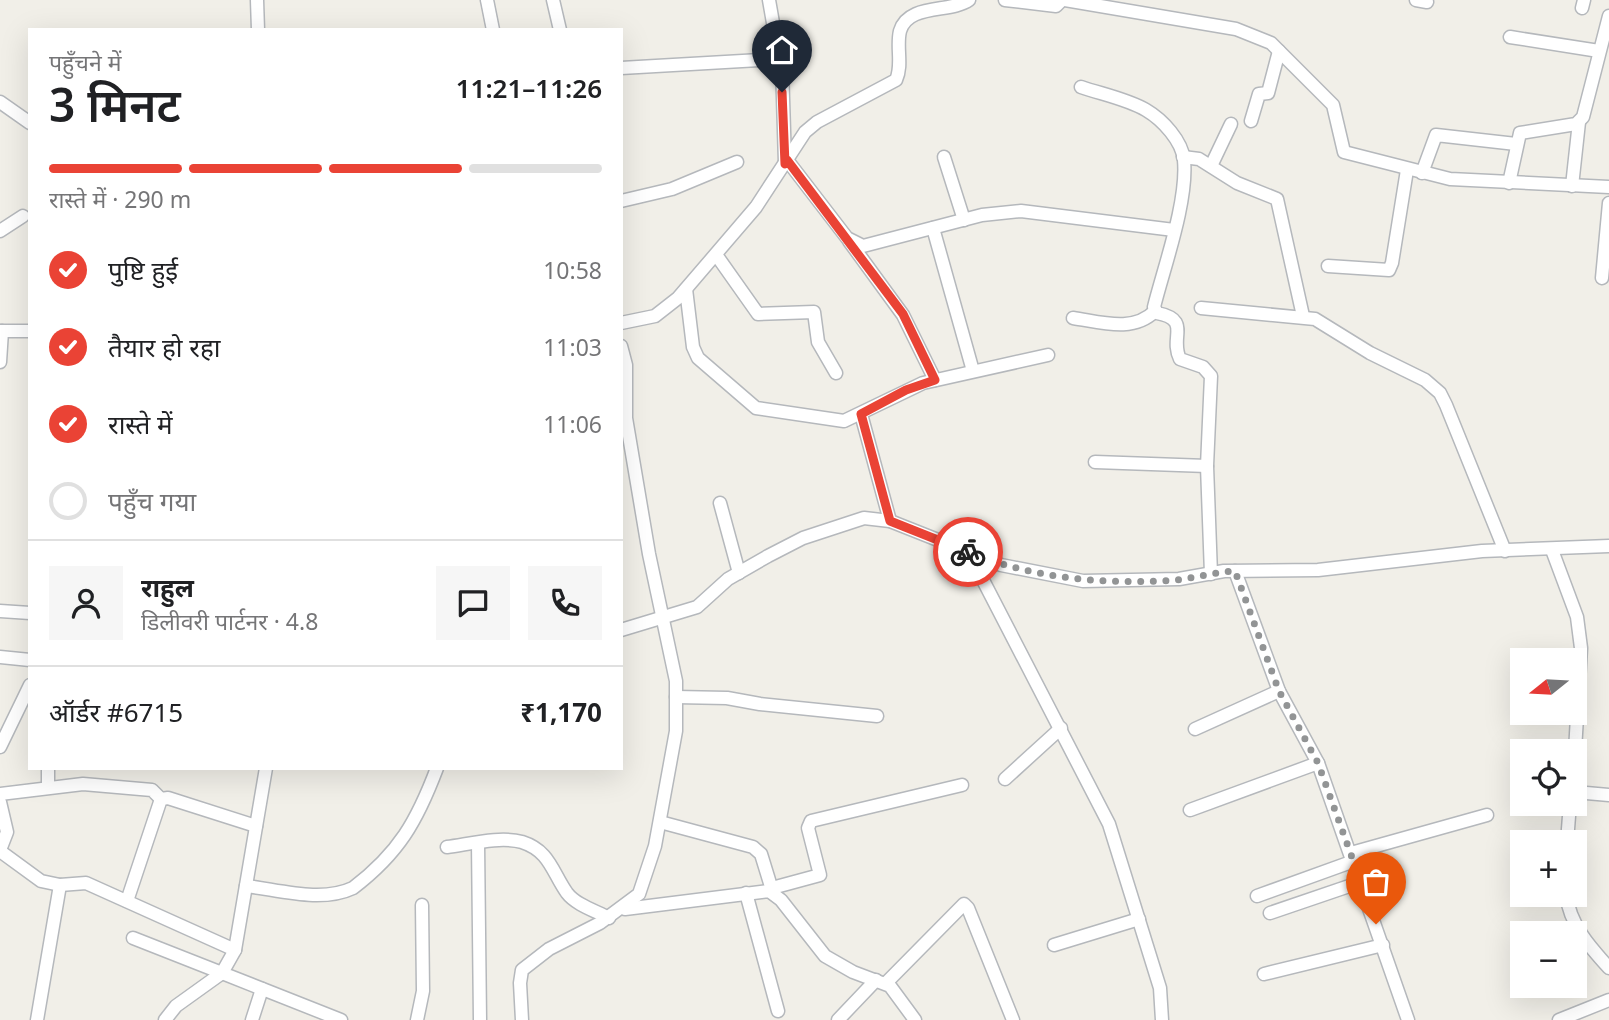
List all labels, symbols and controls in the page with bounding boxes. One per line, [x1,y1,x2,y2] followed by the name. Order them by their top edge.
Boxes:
[752,20,812,92] pin
[763,31,801,69] icon: home
[49,46,121,78] text: पहुँचने में
[456,70,602,106] text: 11:21–11:26
[49,73,181,135] text: 3 मिनट
[49,183,191,215] text: रास्ते में · 290 m
[49,251,87,289] icon: check
[108,252,178,288] text: पुष्टि हुई
[543,254,602,286] text: 10:58
[49,328,87,366] icon: check
[108,329,221,365] text: तैयार हो रहा
[543,331,602,363] text: 11:03
[49,405,87,443] icon: check
[108,406,173,442] text: रास्ते में
[543,408,602,440] text: 11:06
[108,483,196,519] text: पहुँच गया
[933,517,1003,587] courier
[949,533,987,571] icon: bike
[49,566,123,640] button: person
[436,566,510,640] button: chat
[528,566,602,640] button: phone
[141,569,194,605] text: राहुल
[141,605,318,637] text: डिलीवरी पार्टनर · 4.8
[1510,648,1587,724] north arrow
[1510,648,1587,998] map controls
[49,694,183,730] text: ऑर्डर #6715
[520,694,602,730] text: ₹1,170
[1510,739,1587,816] button: locate
[1510,830,1587,907] button: +
[1346,852,1406,924] pin
[1357,863,1395,901] icon: bag
[1510,921,1587,998] button: −

